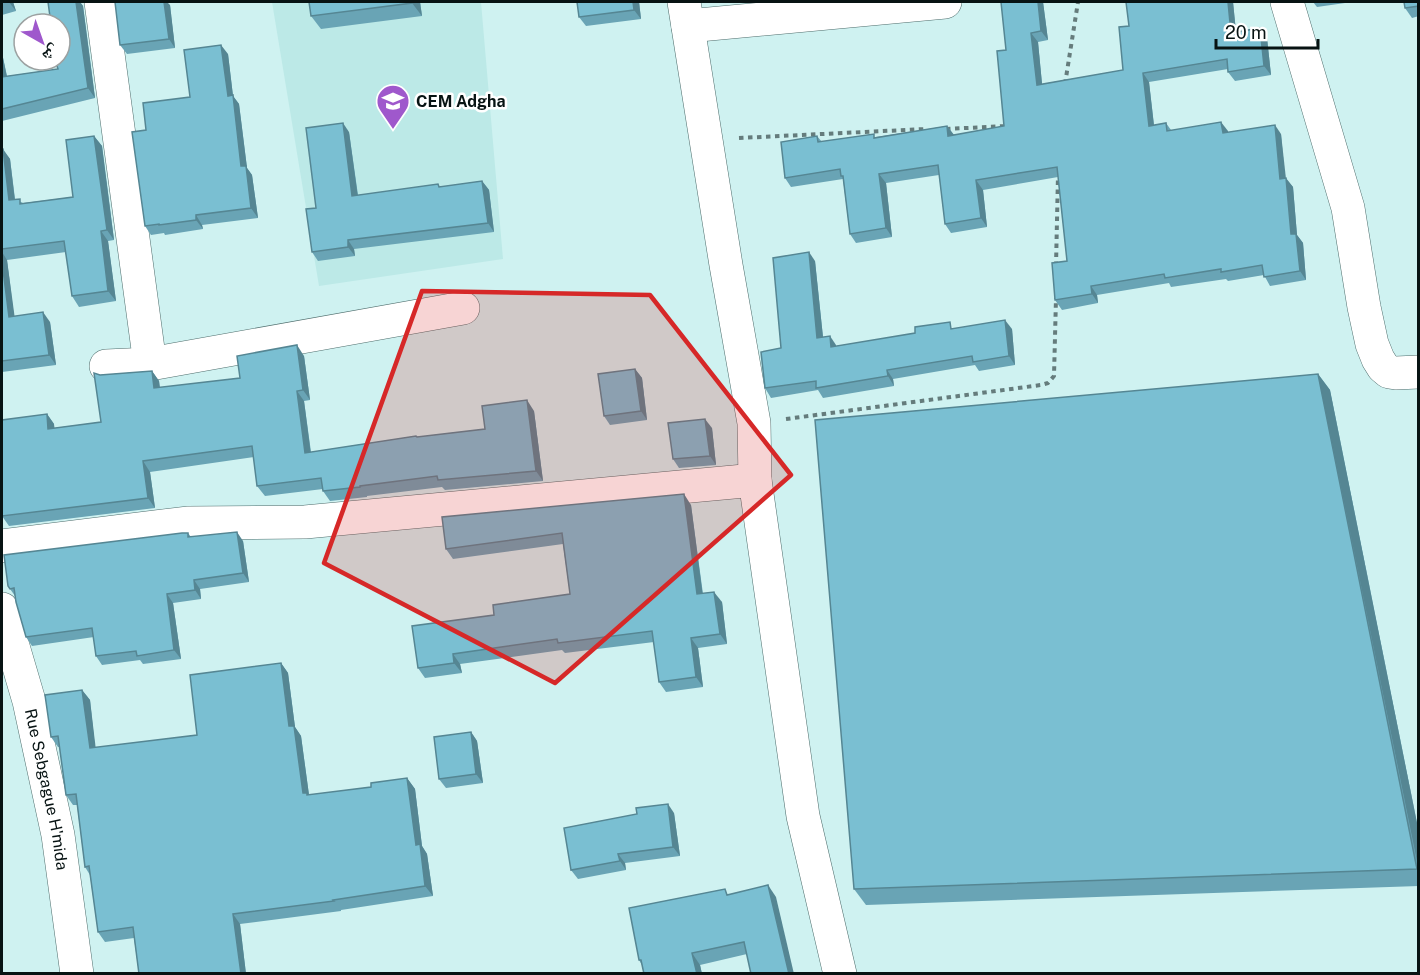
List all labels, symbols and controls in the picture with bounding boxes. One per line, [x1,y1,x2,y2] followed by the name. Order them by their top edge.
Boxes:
[12,12,72,72] north arrow
[1216,12,1318,50] scale bar
[1225,22,1267,43] text: 20 m
[39,40,64,66] text: ش
[375,83,411,130] school or university icon: CEM Adgha
[416,92,506,111] place label: CEM Adgha
[21,707,72,871] street label: Rue Sebgague H'mida

